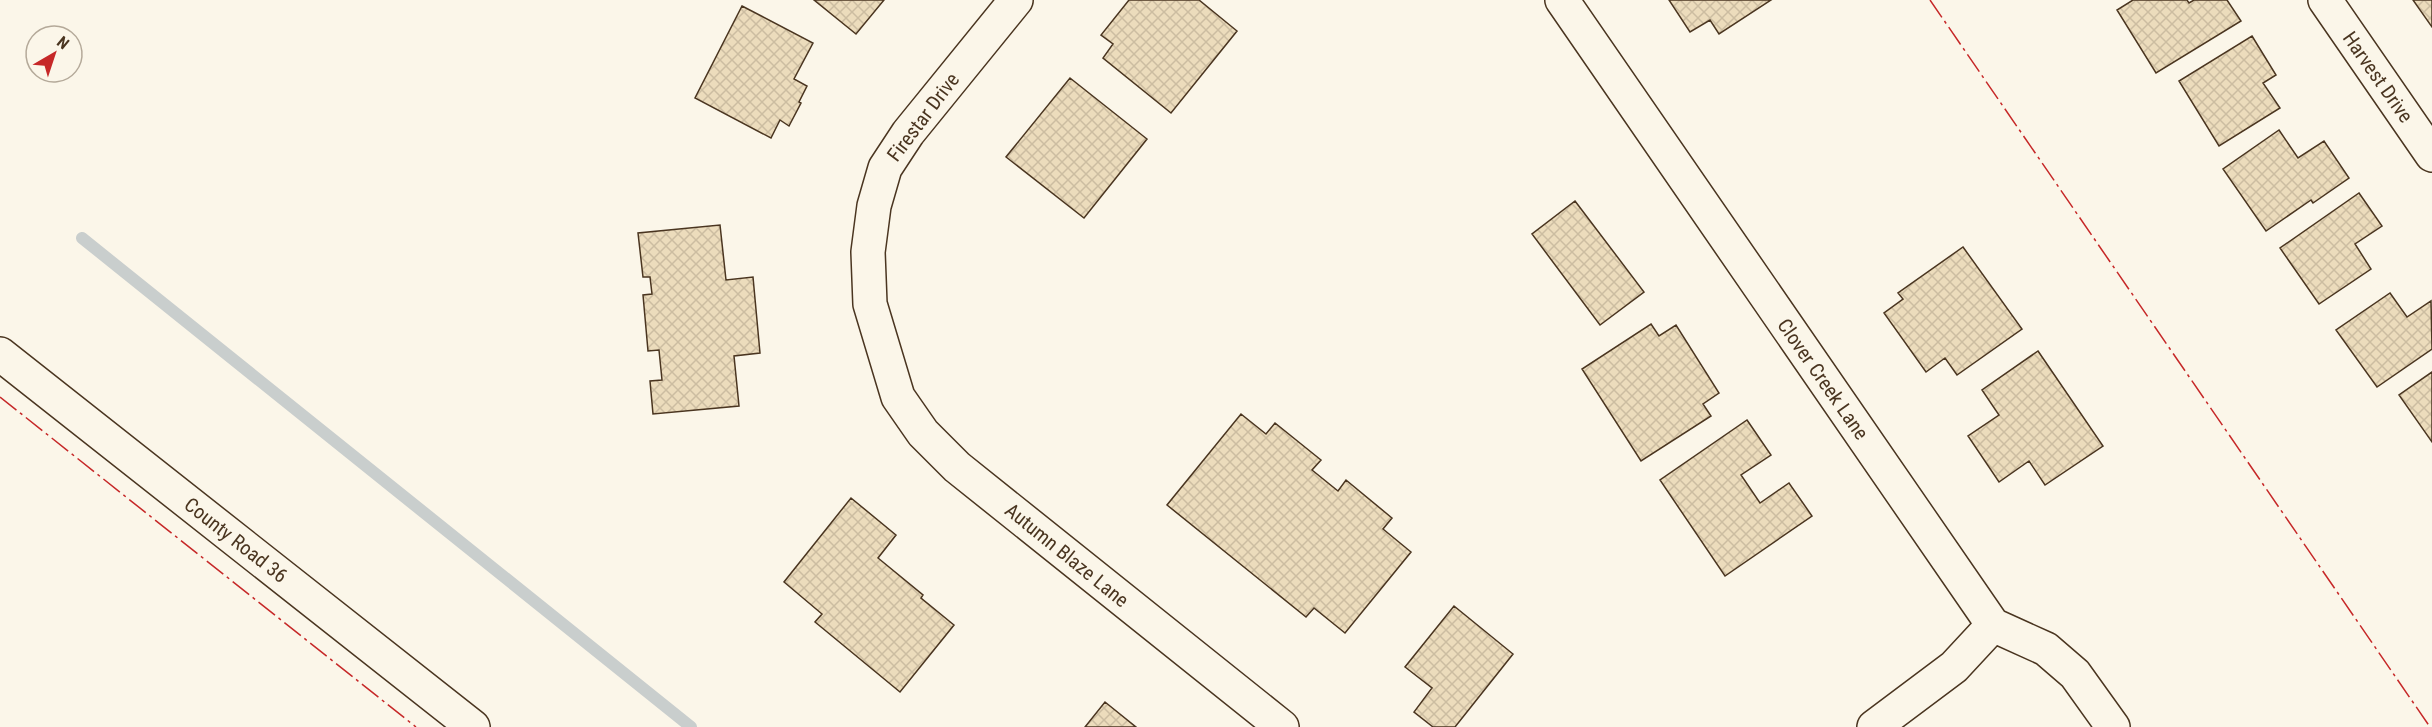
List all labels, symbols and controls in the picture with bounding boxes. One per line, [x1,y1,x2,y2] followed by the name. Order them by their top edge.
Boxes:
[24,24,84,84] north arrow
[2338,27,2418,127] street label: Harvest Drive
[53,32,73,53] text: N
[882,68,964,166] street label: Firestar Drive
[1772,314,1874,444] street label: Clover Creek Lane
[180,492,292,588] street label: County Road 36
[1000,498,1134,612] street label: Autumn Blaze Lane

